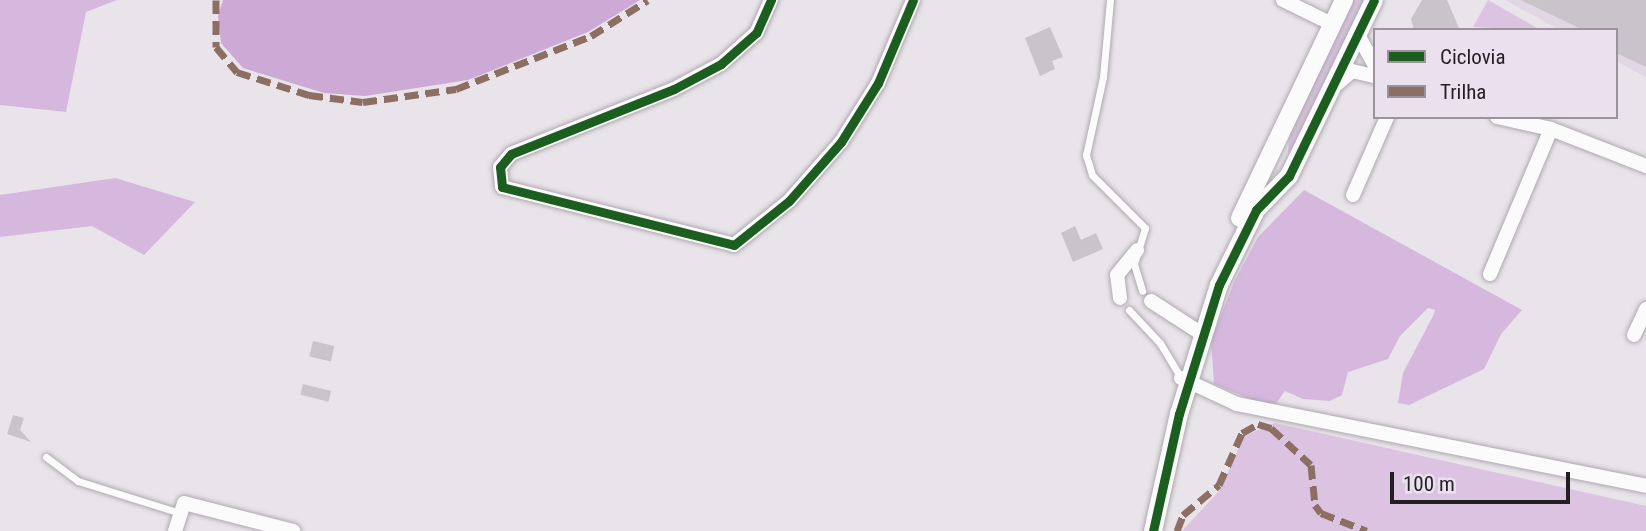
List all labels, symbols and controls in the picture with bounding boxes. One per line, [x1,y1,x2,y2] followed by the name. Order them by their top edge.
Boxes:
[1373,28,1618,119] legend
[1440,45,1506,69] text: Ciclovia
[1440,80,1486,104] text: Trilha
[1394,458,1574,502] scale bar
[1403,472,1455,496] text: 100 m

